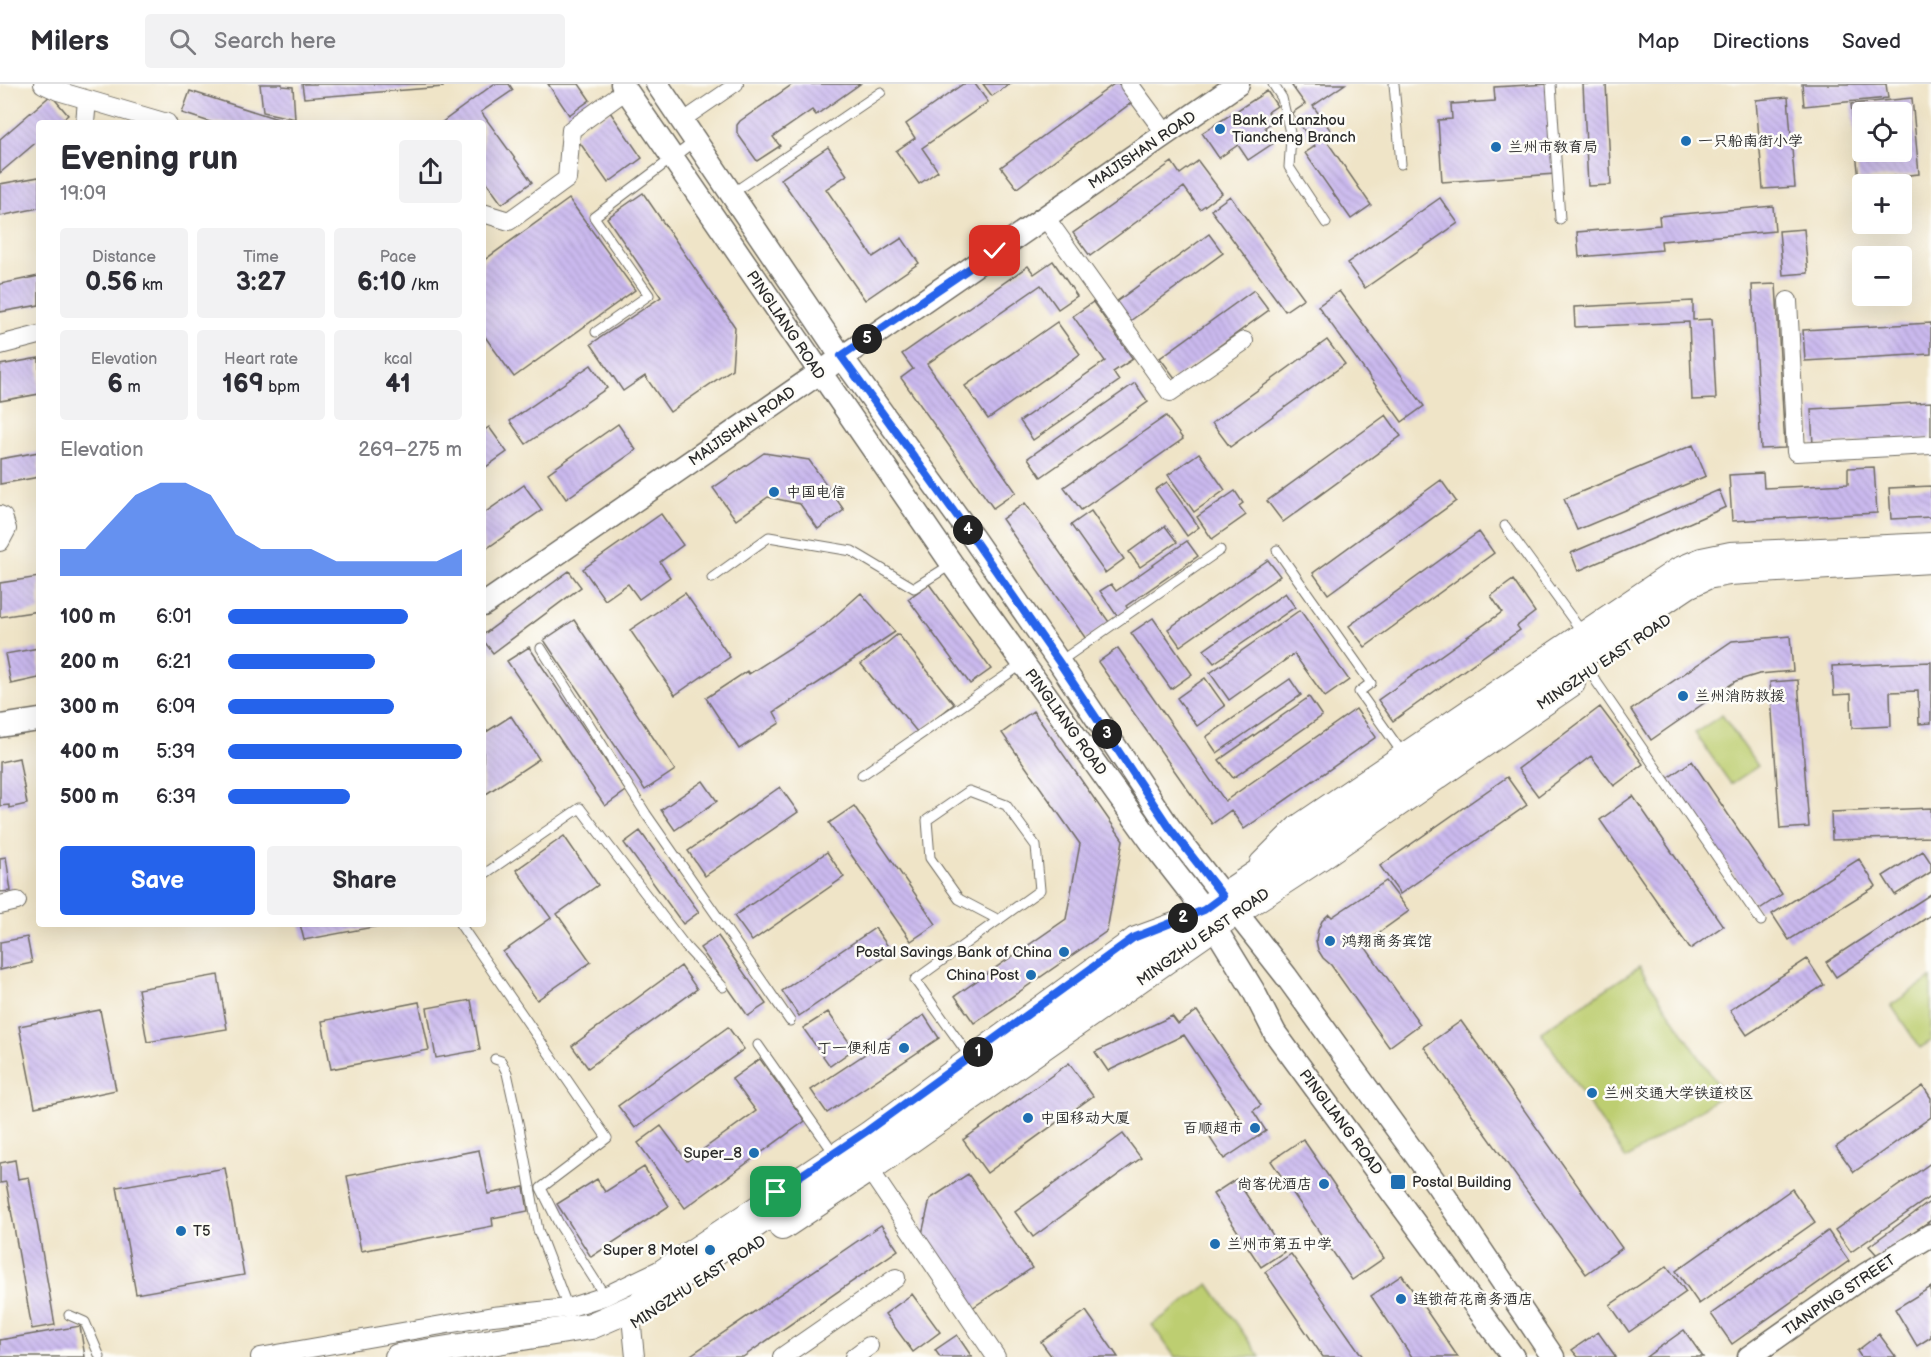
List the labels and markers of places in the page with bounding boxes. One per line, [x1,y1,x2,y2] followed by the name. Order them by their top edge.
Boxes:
[1232,111,1356,147] place label: Bank of Lanzhou Tiancheng Branch
[1213,122,1227,136] marker: Bank of Lanzhou Tiancheng Branch
[1698,132,1803,151] place label: 一只船南街小学
[1679,134,1693,148] marker: 一只船南街小学
[1508,138,1598,157] place label: 兰州市教育局
[1489,140,1503,154] marker: 兰州市教育局
[969,225,1020,276] pin
[852,324,882,354] pin: 5
[786,483,846,502] place label: 中国电信
[767,485,781,499] marker: 中国电信
[953,515,983,545] pin: 4
[1695,687,1785,706] place label: 兰州消防救援
[1676,689,1690,703] marker: 兰州消防救援
[1092,719,1122,749] pin: 3
[1168,903,1198,933] pin: 2
[1342,932,1432,951] place label: 鸿翔商务宾馆
[1323,934,1337,948] marker: 鸿翔商务宾馆
[855,943,1052,962] place label: Postal Savings Bank of China
[1057,945,1071,959] marker: Postal Savings Bank of China
[946,966,1019,985] place label: China Post
[1024,968,1038,982] marker: China Post
[963,1037,993,1067] pin: 1
[817,1039,892,1058] place label: 丁一便利店
[897,1041,911,1055] marker: 丁一便利店
[1604,1084,1754,1103] place label: 兰州交通大学铁道校区
[1585,1086,1599,1100] marker: 兰州交通大学铁道校区
[1040,1109,1130,1128] place label: 中国移动大厦
[1021,1111,1035,1125] marker: 中国移动大厦
[1183,1119,1243,1138] place label: 百顺超市
[1248,1121,1262,1135] marker: 百顺超市
[684,1144,742,1163] place label: Super_8
[747,1146,761,1160] marker: Super_8
[750,1166,801,1217] pin
[1389,1173,1407,1191] marker: Postal Building
[1412,1173,1511,1192] place label: Postal Building
[1237,1175,1312,1194] place label: 尚客优酒店
[1317,1177,1331,1191] marker: 尚客优酒店
[193,1222,211,1241] place label: T5
[174,1224,188,1238] marker: T5
[1227,1235,1332,1254] place label: 兰州市第五中学
[1208,1237,1222,1251] marker: 兰州市第五中学
[603,1241,698,1260] place label: Super 8 Motel
[703,1243,717,1257] marker: Super 8 Motel
[1413,1290,1533,1309] place label: 连锁荷花商务酒店
[1394,1292,1408,1306] marker: 连锁荷花商务酒店

